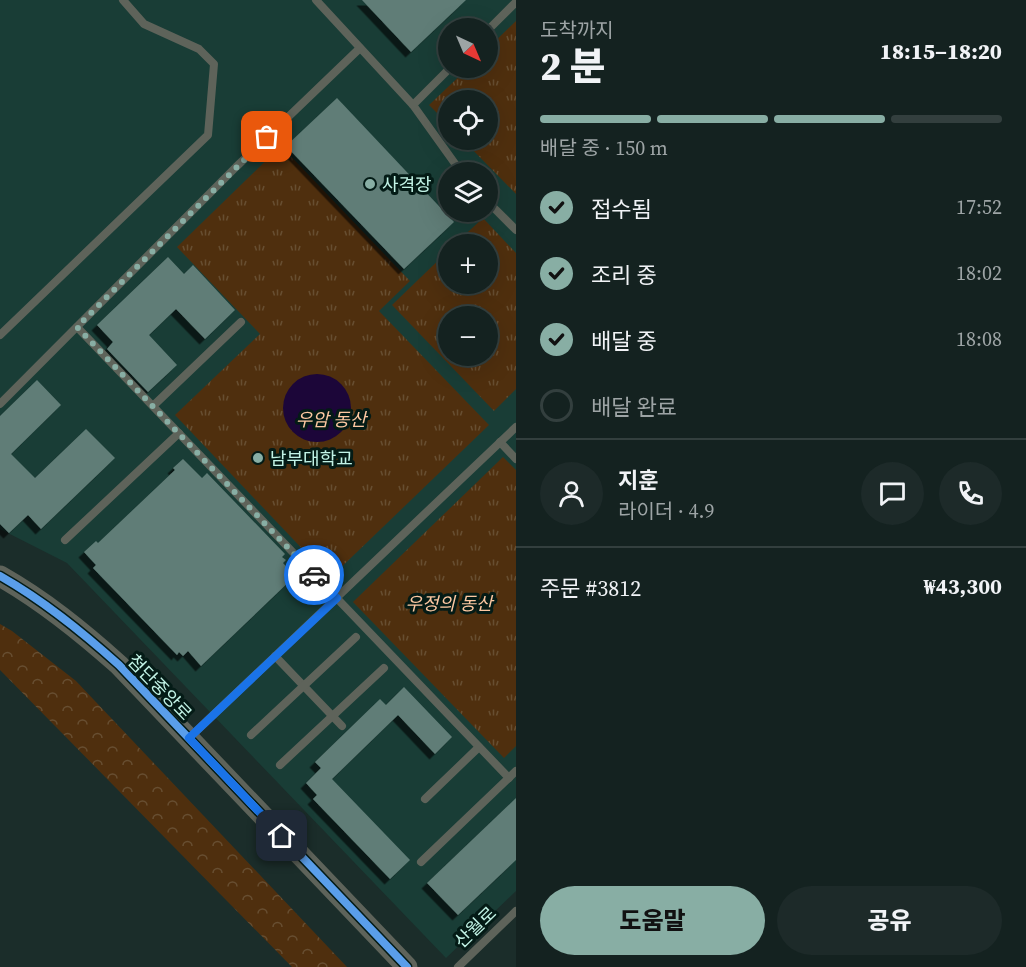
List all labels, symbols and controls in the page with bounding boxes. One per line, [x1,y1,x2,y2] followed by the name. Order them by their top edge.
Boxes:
[540,16,614,44] text: 도착까지
[438,18,498,78] north arrow
[438,18,498,366] map controls
[880,36,1002,66] text: 18:15–18:20
[540,40,606,93] text: 2 분
[438,90,498,150] button: locate
[241,111,292,162] pin
[250,120,283,153] icon: bag
[540,134,668,162] text: 배달 중 · 150 m
[438,162,498,222] button: layers
[382,172,432,197] place label: 사격장
[363,177,377,191] marker: 사격장
[540,191,573,224] icon: check
[956,193,1002,221] text: 17:52
[591,194,652,224] text: 접수됨
[438,234,498,294] button: +
[540,257,573,290] icon: check
[956,259,1002,287] text: 18:02
[591,260,657,290] text: 조리 중
[438,306,498,366] button: −
[540,323,573,356] icon: check
[956,325,1002,353] text: 18:08
[591,326,657,356] text: 배달 중
[591,392,677,422] text: 배달 완료
[296,407,369,432] park label: 우암 동산
[270,446,353,471] place label: 남부대학교
[251,451,265,465] marker: 남부대학교
[540,462,603,525] button: person
[861,462,924,525] button: chat
[939,462,1002,525] button: phone
[618,465,658,495] text: 지훈
[618,497,715,525] text: 라이더 · 4.9
[284,545,344,605] courier
[298,559,331,592] icon: car
[924,571,1002,601] text: ₩43,300
[540,573,641,603] text: 주문 #3812
[405,591,495,616] park label: 우정의 동산
[122,649,198,725] street label: 첨단중앙로
[256,810,307,861] pin
[265,819,298,852] icon: home
[540,886,765,955] button: 도움말
[777,886,1002,955] button: 공유
[448,901,502,953] street label: 산월로

